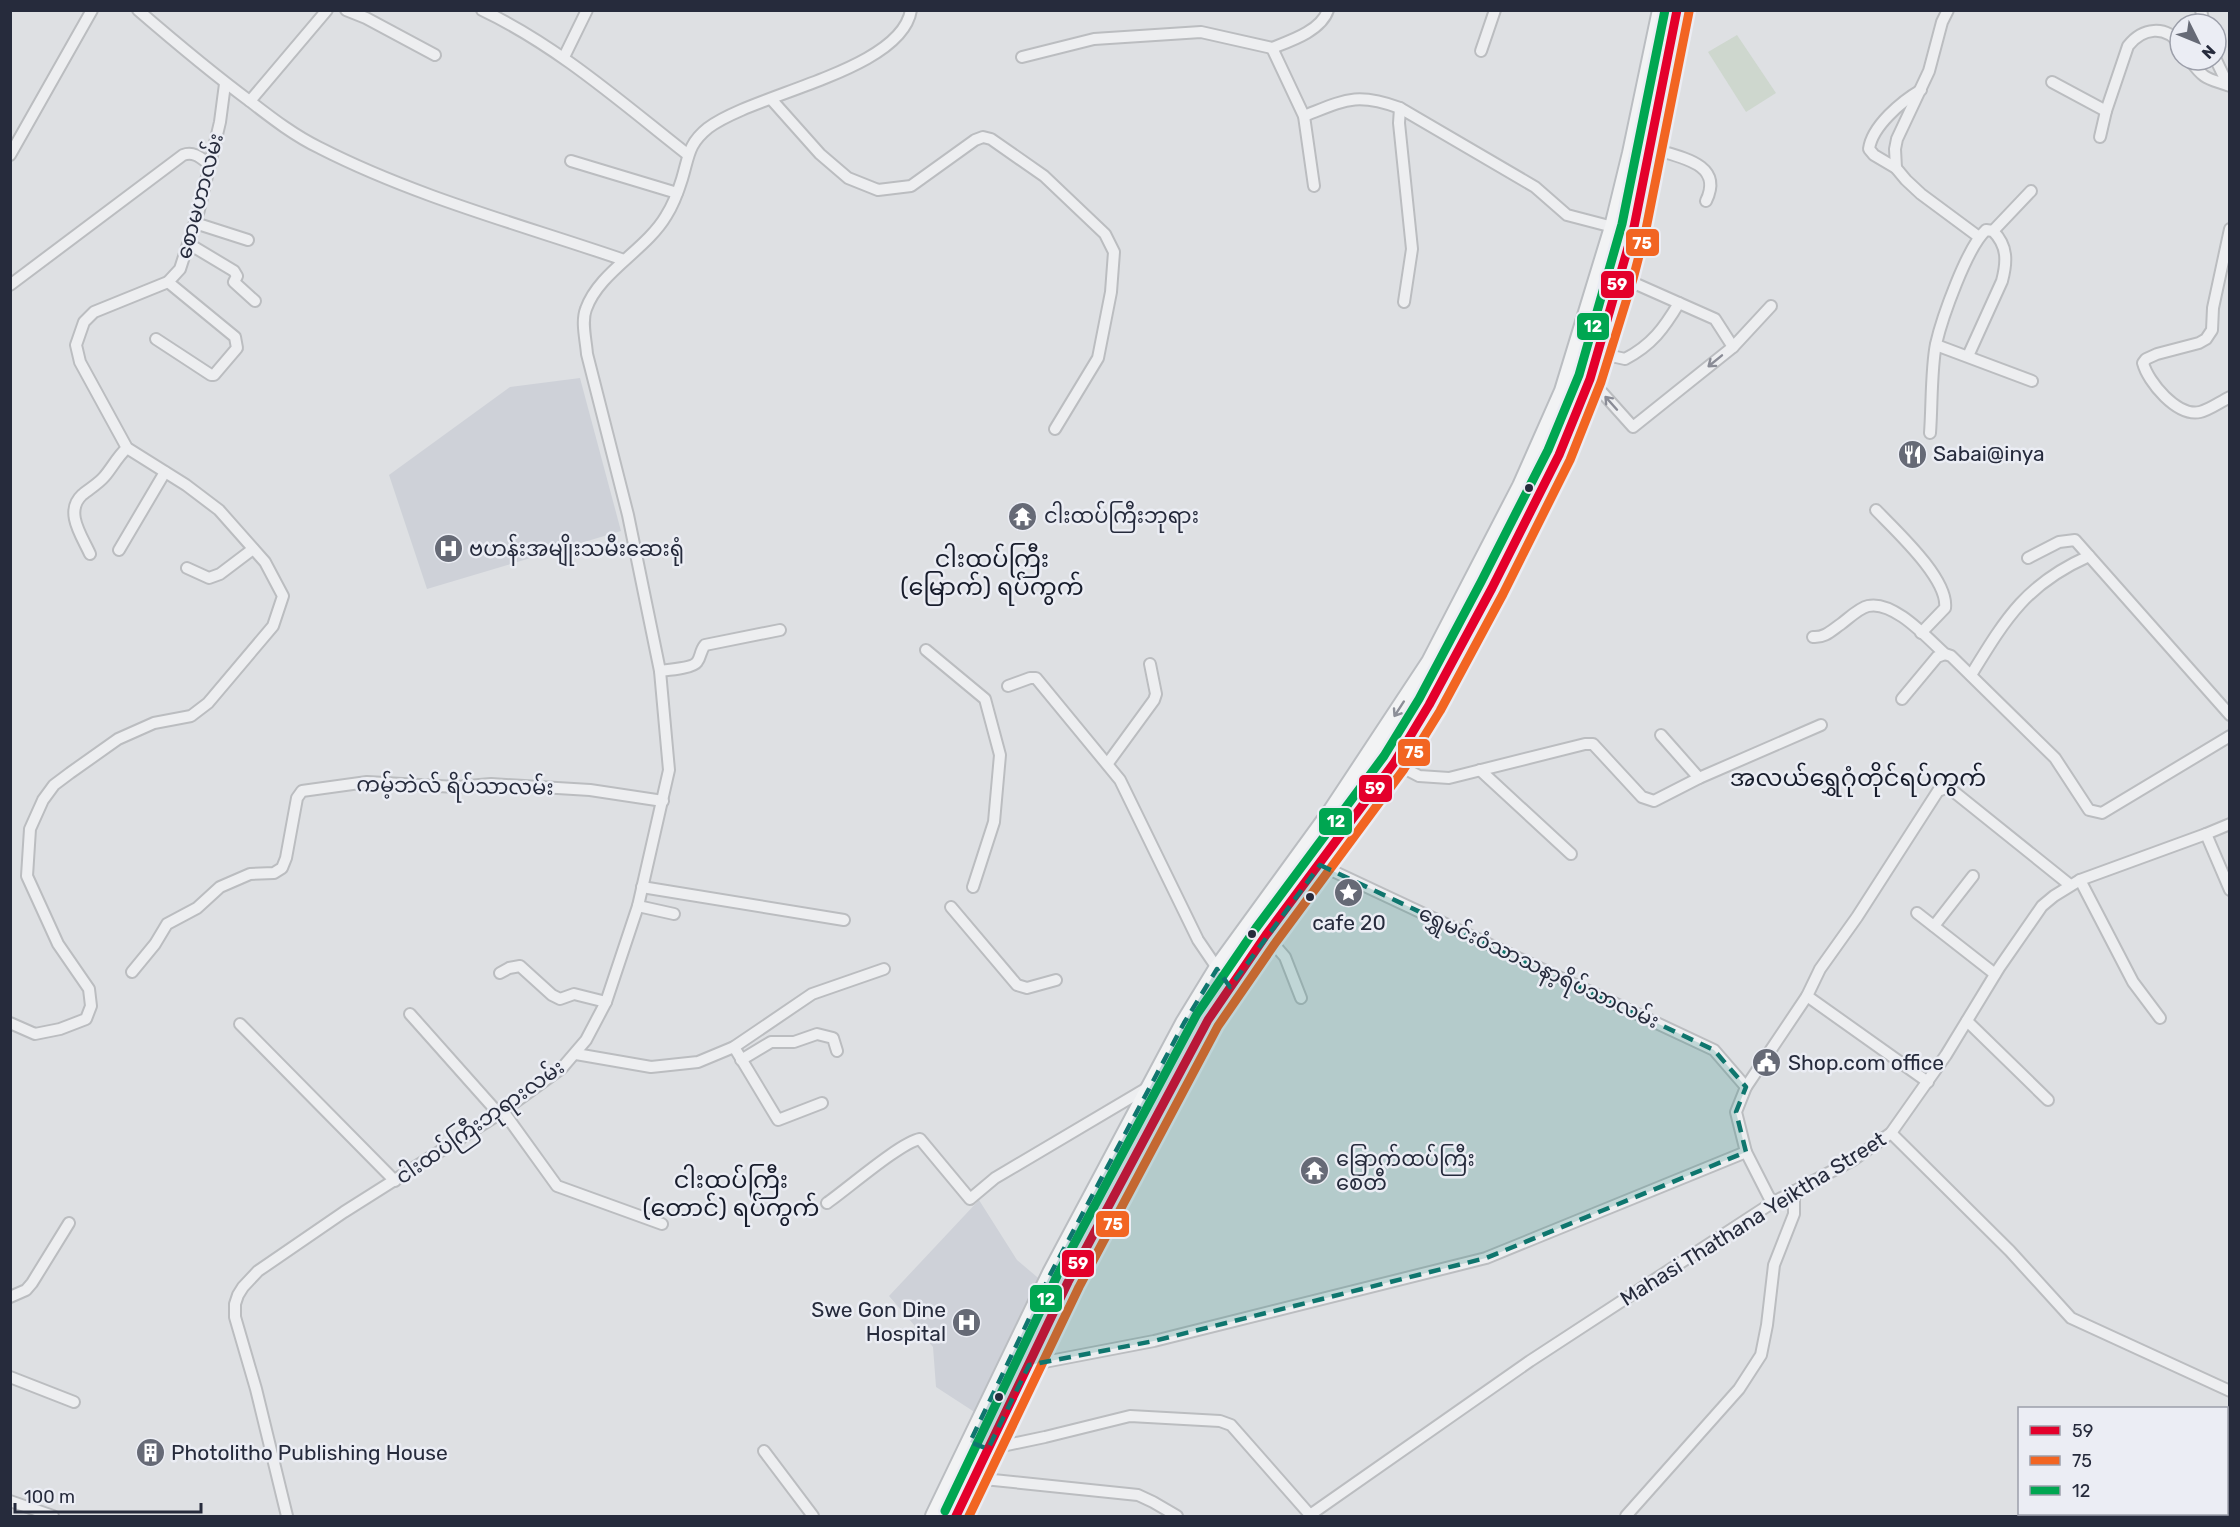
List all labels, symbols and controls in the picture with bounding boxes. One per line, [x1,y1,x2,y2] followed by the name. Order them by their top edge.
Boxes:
[2168,12,2228,72] north arrow
[2198,41,2219,63] text: N
[168,129,228,261] street label: စောမဟာလမ်း
[1625,228,1660,257] line badge: 75
[1632,234,1652,253] text: 75
[1600,270,1635,299] line badge: 59
[1607,275,1627,294] text: 59
[1576,312,1610,341] line badge: 12
[1584,317,1602,336] text: 12
[1707,355,1723,368] one-way arrow
[1604,396,1618,411] one-way arrow
[1896,438,1928,470] restaurant icon: Sabai@inya
[1933,441,2045,466] place label: Sabai@inya
[1523,482,1535,494] unlabelled marker
[1007,500,1039,532] temple icon: ငါးထပ်ကြီးဘုရား
[1044,500,1199,533] place label: ငါးထပ်ကြီးဘုရား
[432,533,464,565] hospital icon: ဗဟန်းအမျိုးသမီးဆေးရုံ
[469,533,684,567] place label: ဗဟန်းအမျိုးသမီးဆေးရုံ
[900,543,1084,606] district label: ငါးထပ်ကြီး (မြောက်) ရပ်ကွက်
[1393,700,1405,717] one-way arrow
[1397,738,1431,767] line badge: 75
[1404,743,1424,762] text: 75
[1730,762,1986,797] district label: အလယ်ရွှေဂုံတိုင်ရပ်ကွက်
[356,768,554,805] street label: ကမ့်ဘဲလ် ရိပ်သာလမ်း
[1358,774,1393,803] line badge: 59
[1365,779,1385,798] text: 59
[1318,807,1353,836] line badge: 12
[1327,812,1345,831] text: 12
[1333,876,1365,908] place icon: cafe 20
[1304,891,1316,903] unlabelled marker
[1413,897,1665,1038] street label: ရွှေမင်းဝံသာသနာ့ရိပ်သာလမ်း
[1312,910,1386,935] place label: cafe 20
[1246,928,1258,940] unlabelled marker
[1751,1047,1783,1079] public building icon: Shop.com office
[1788,1050,1944,1075] place label: Shop.com office
[389,1052,572,1193] street label: ငါးထပ်ကြီးဘုရားလမ်း
[1615,1126,1890,1311] street label: Mahasi Thathana Yeiktha Street
[1336,1143,1475,1195] place label: ခြောက်ထပ်ကြီး စေတီ
[1299,1155,1331,1187] temple icon: ခြောက်ထပ်ကြီး စေတီ
[642,1164,820,1227] district label: ငါးထပ်ကြီး (တောင်) ရပ်ကွက်
[1095,1210,1130,1238] line badge: 75
[1103,1215,1123,1234] text: 75
[1061,1249,1095,1278] line badge: 59
[1068,1254,1088,1273] text: 59
[1029,1284,1063,1313] line badge: 12
[1037,1290,1055,1309] text: 12
[811,1297,946,1346] place label: Swe Gon Dine Hospital
[951,1306,983,1338] hospital icon: Swe Gon Dine Hospital
[993,1391,1005,1403] unlabelled marker
[2018,1407,2228,1515] legend
[2072,1420,2093,1442] text: 59
[134,1437,166,1469] building icon: Photolitho Publishing House
[171,1440,448,1465] place label: Photolitho Publishing House
[2072,1450,2092,1472] text: 75
[15,1476,201,1514] scale bar
[2072,1480,2090,1502] text: 12
[24,1486,75,1508] text: 100 m

